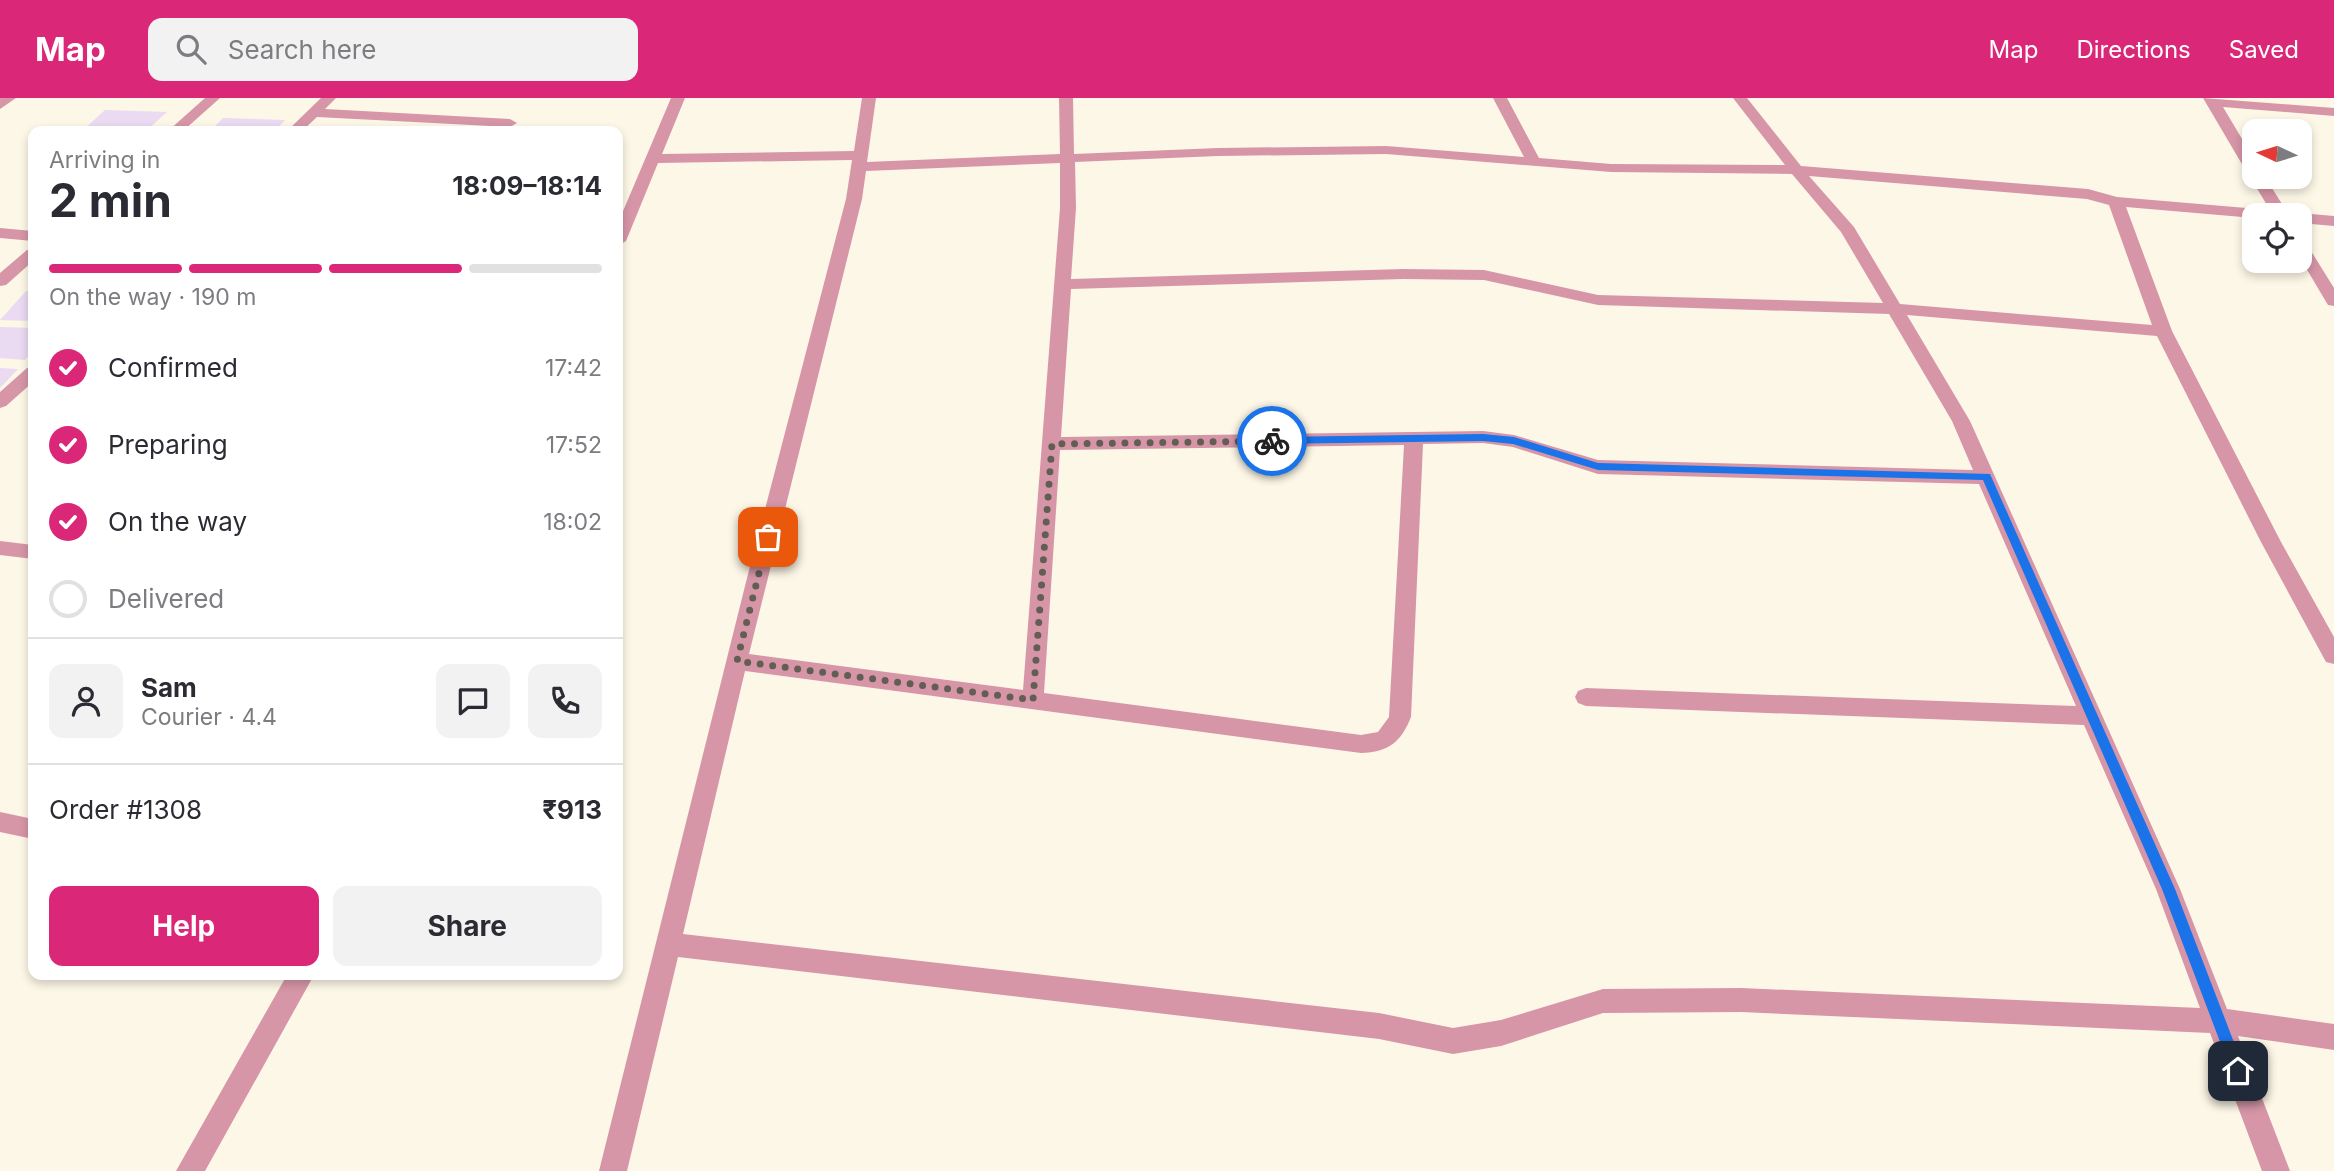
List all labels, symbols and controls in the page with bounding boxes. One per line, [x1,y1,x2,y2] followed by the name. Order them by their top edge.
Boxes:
[148,18,638,81] search box
[35,29,106,69] text: Map
[172,30,210,68] icon: search
[228,34,376,65] text: Search here
[1989,35,2038,64] text: Map
[2076,35,2191,64] text: Directions
[2229,35,2299,64] text: Saved
[2242,119,2312,189] north arrow
[2242,119,2312,273] map controls
[49,146,160,174] text: Arriving in
[452,170,602,201] text: 18:09–18:14
[49,172,172,228] text: 2 min
[2242,203,2312,273] button: locate
[49,283,256,311] text: On the way · 190 m
[49,349,87,387] icon: check
[108,352,238,383] text: Confirmed
[545,354,602,382] text: 17:42
[1237,406,1307,476] courier
[1253,422,1291,460] icon: bike
[49,426,87,464] icon: check
[108,429,228,460] text: Preparing
[546,431,602,459] text: 17:52
[49,503,87,541] icon: check
[108,506,247,537] text: On the way
[738,507,798,567] pin
[543,508,602,536] text: 18:02
[749,518,787,556] icon: bag
[108,583,224,614] text: Delivered
[49,664,123,738] button: person
[436,664,510,738] button: chat
[528,664,602,738] button: phone
[141,672,197,703] text: Sam
[141,703,277,731] text: Courier · 4.4
[49,794,202,825] text: Order #1308
[542,794,602,825] text: ₹913
[49,886,319,966] button: Help
[333,886,602,966] button: Share
[2208,1041,2268,1101] pin
[2219,1052,2257,1090] icon: home

